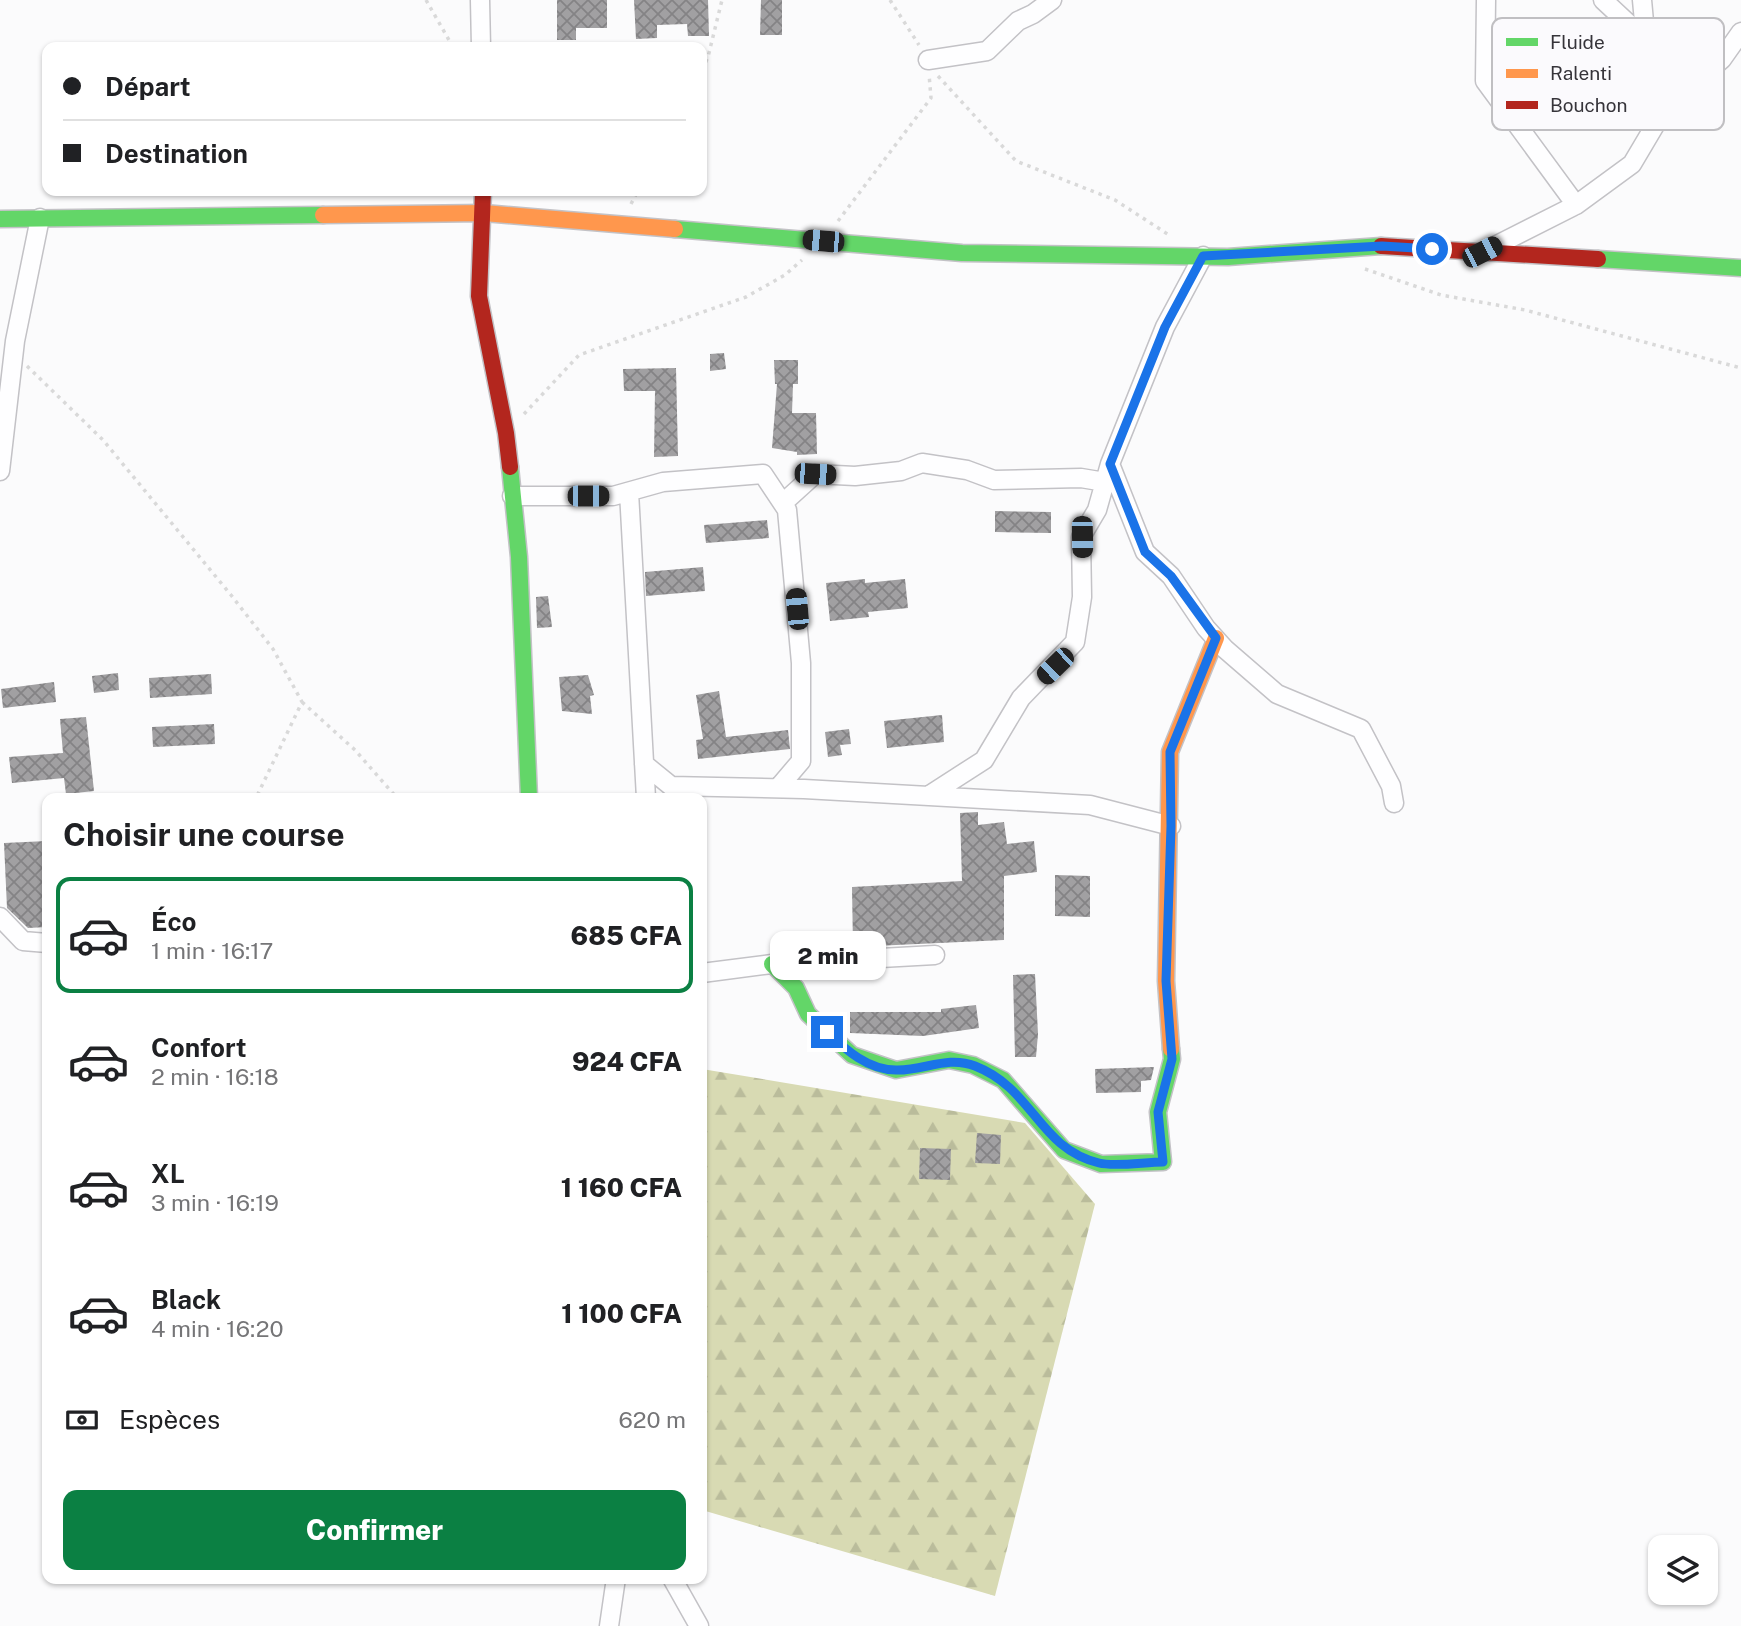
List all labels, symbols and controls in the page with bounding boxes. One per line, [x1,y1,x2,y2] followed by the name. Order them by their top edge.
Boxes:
[1492,18,1724,130] legend
[1550,31,1605,53] text: Fluide
[1550,62,1612,84] text: Ralenti
[105,71,191,102] text: Départ
[1550,94,1627,116] text: Bouchon
[105,138,248,169] text: Destination
[802,229,845,253] car
[1416,233,1448,265] route start
[1459,233,1506,271] car
[794,462,837,486] car
[568,486,610,507] car
[1072,516,1093,558] car
[785,587,810,631] car
[1033,644,1078,688] car
[63,816,345,853] text: Choisir une course
[67,904,130,967] icon: car
[151,906,197,937] text: Éco
[571,920,682,951] text: 685 CFA
[769,930,885,979] callout: 2 min
[151,937,273,964] text: 1 min · 16:17
[797,942,859,969] text: 2 min
[811,1016,843,1048] route end
[67,1030,130,1093] icon: car
[151,1032,247,1063] text: Confort
[572,1046,682,1077] text: 924 CFA
[151,1063,279,1090] text: 2 min · 16:18
[67,1156,130,1219] icon: car
[151,1158,185,1189] text: XL
[561,1172,682,1203] text: 1 160 CFA
[151,1189,279,1216] text: 3 min · 16:19
[67,1282,130,1345] icon: car
[151,1284,221,1315] text: Black
[561,1298,682,1329] text: 1 100 CFA
[151,1315,283,1342] text: 4 min · 16:20
[63,1401,101,1439] icon: cash
[119,1404,220,1435] text: Espèces
[618,1406,686,1433] text: 620 m
[63,1490,686,1570] button: Confirmer
[1648,1535,1718,1605] map controls
[1648,1535,1718,1605] button: layers

